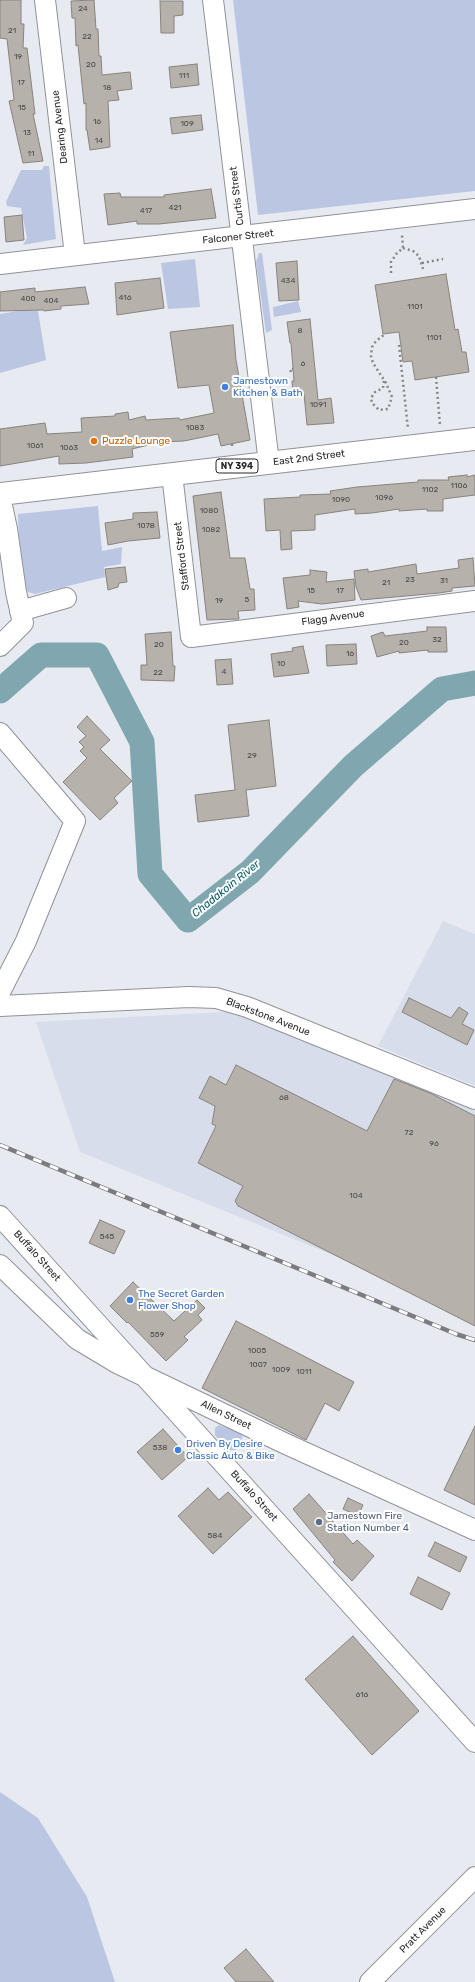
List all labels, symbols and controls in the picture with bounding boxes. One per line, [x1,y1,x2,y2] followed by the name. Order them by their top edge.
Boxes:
[78,4,88,14] house number: 24
[8,26,16,36] house number: 21
[82,32,92,42] house number: 22
[14,52,22,62] house number: 19
[86,60,96,70] house number: 20
[179,71,189,81] house number: 111
[17,78,25,88] house number: 17
[103,83,111,93] house number: 18
[50,90,70,164] street label: Dearing Avenue
[18,103,26,113] house number: 15
[93,117,101,127] house number: 16
[180,119,194,129] house number: 109
[23,128,31,138] house number: 13
[95,136,103,146] house number: 14
[28,149,34,159] house number: 11
[227,166,247,226] street label: Curtis Street
[168,203,182,213] house number: 421
[140,206,152,216] house number: 417
[202,227,274,247] street label: Falconer Street
[281,276,295,286] house number: 434
[118,293,132,303] house number: 416
[20,294,36,304] house number: 400
[43,296,59,306] house number: 404
[407,302,423,312] house number: 1101
[297,326,303,336] house number: 8
[426,333,442,343] house number: 1101
[301,359,305,369] house number: 6
[233,375,303,398] place label: Jamestown Kitchen & Bath
[220,382,230,392] marker: Jamestown Kitchen & Bath
[310,400,326,410] house number: 1091
[186,423,204,433] house number: 1083
[102,435,170,447] place label: Puzzle Lounge
[89,436,99,446] marker: Puzzle Lounge
[27,441,43,451] house number: 1061
[60,443,78,453] house number: 1063
[272,448,346,468] street label: East 2nd Street
[216,459,258,473] road number: NY 394
[451,481,467,491] house number: 1106
[422,485,438,495] house number: 1102
[375,493,393,503] house number: 1096
[332,495,350,505] house number: 1090
[200,506,218,516] house number: 1080
[137,521,155,531] house number: 1078
[172,521,192,591] street label: Stafford Street
[202,525,220,535] house number: 1082
[405,575,415,585] house number: 23
[440,576,448,586] house number: 31
[382,578,390,588] house number: 21
[307,586,315,596] house number: 15
[336,586,344,596] house number: 17
[245,595,249,605] house number: 5
[215,596,223,606] house number: 19
[301,608,365,628] street label: Flagg Avenue
[432,635,442,645] house number: 32
[399,638,409,648] house number: 20
[154,640,164,650] house number: 20
[346,649,354,659] house number: 16
[277,659,285,669] house number: 10
[222,667,226,677] house number: 4
[153,668,163,678] house number: 22
[247,751,257,761] house number: 29
[189,858,263,920] water label: Chadakoin River
[224,995,312,1039] street label: Blackstone Avenue
[279,1093,289,1103] house number: 68
[405,1128,413,1138] house number: 72
[429,1139,439,1149] house number: 96
[349,1191,363,1201] house number: 104
[11,1228,63,1284] street label: Buffalo Street
[100,1232,114,1242] house number: 545
[138,1288,224,1312] place label: The Secret Garden Flower Shop
[125,1295,135,1305] marker: The Secret Garden Flower Shop
[150,1330,164,1340] house number: 559
[248,1346,266,1356] house number: 1005
[249,1360,267,1370] house number: 1007
[272,1365,290,1375] house number: 1009
[296,1367,312,1377] house number: 1011
[199,1398,253,1432] street label: Allen Street
[186,1438,275,1462] place label: Driven By Desire Classic Auto & Bike
[153,1443,167,1453] house number: 538
[173,1445,183,1455] marker: Driven By Desire Classic Auto & Bike
[228,1468,280,1524] street label: Buffalo Street
[327,1510,409,1534] place label: Jamestown Fire Station Number 4
[314,1517,324,1527] marker: Jamestown Fire Station Number 4
[208,1531,222,1541] house number: 584
[356,1690,368,1700] house number: 616
[397,1904,449,1956] street label: Pratt Avenue

